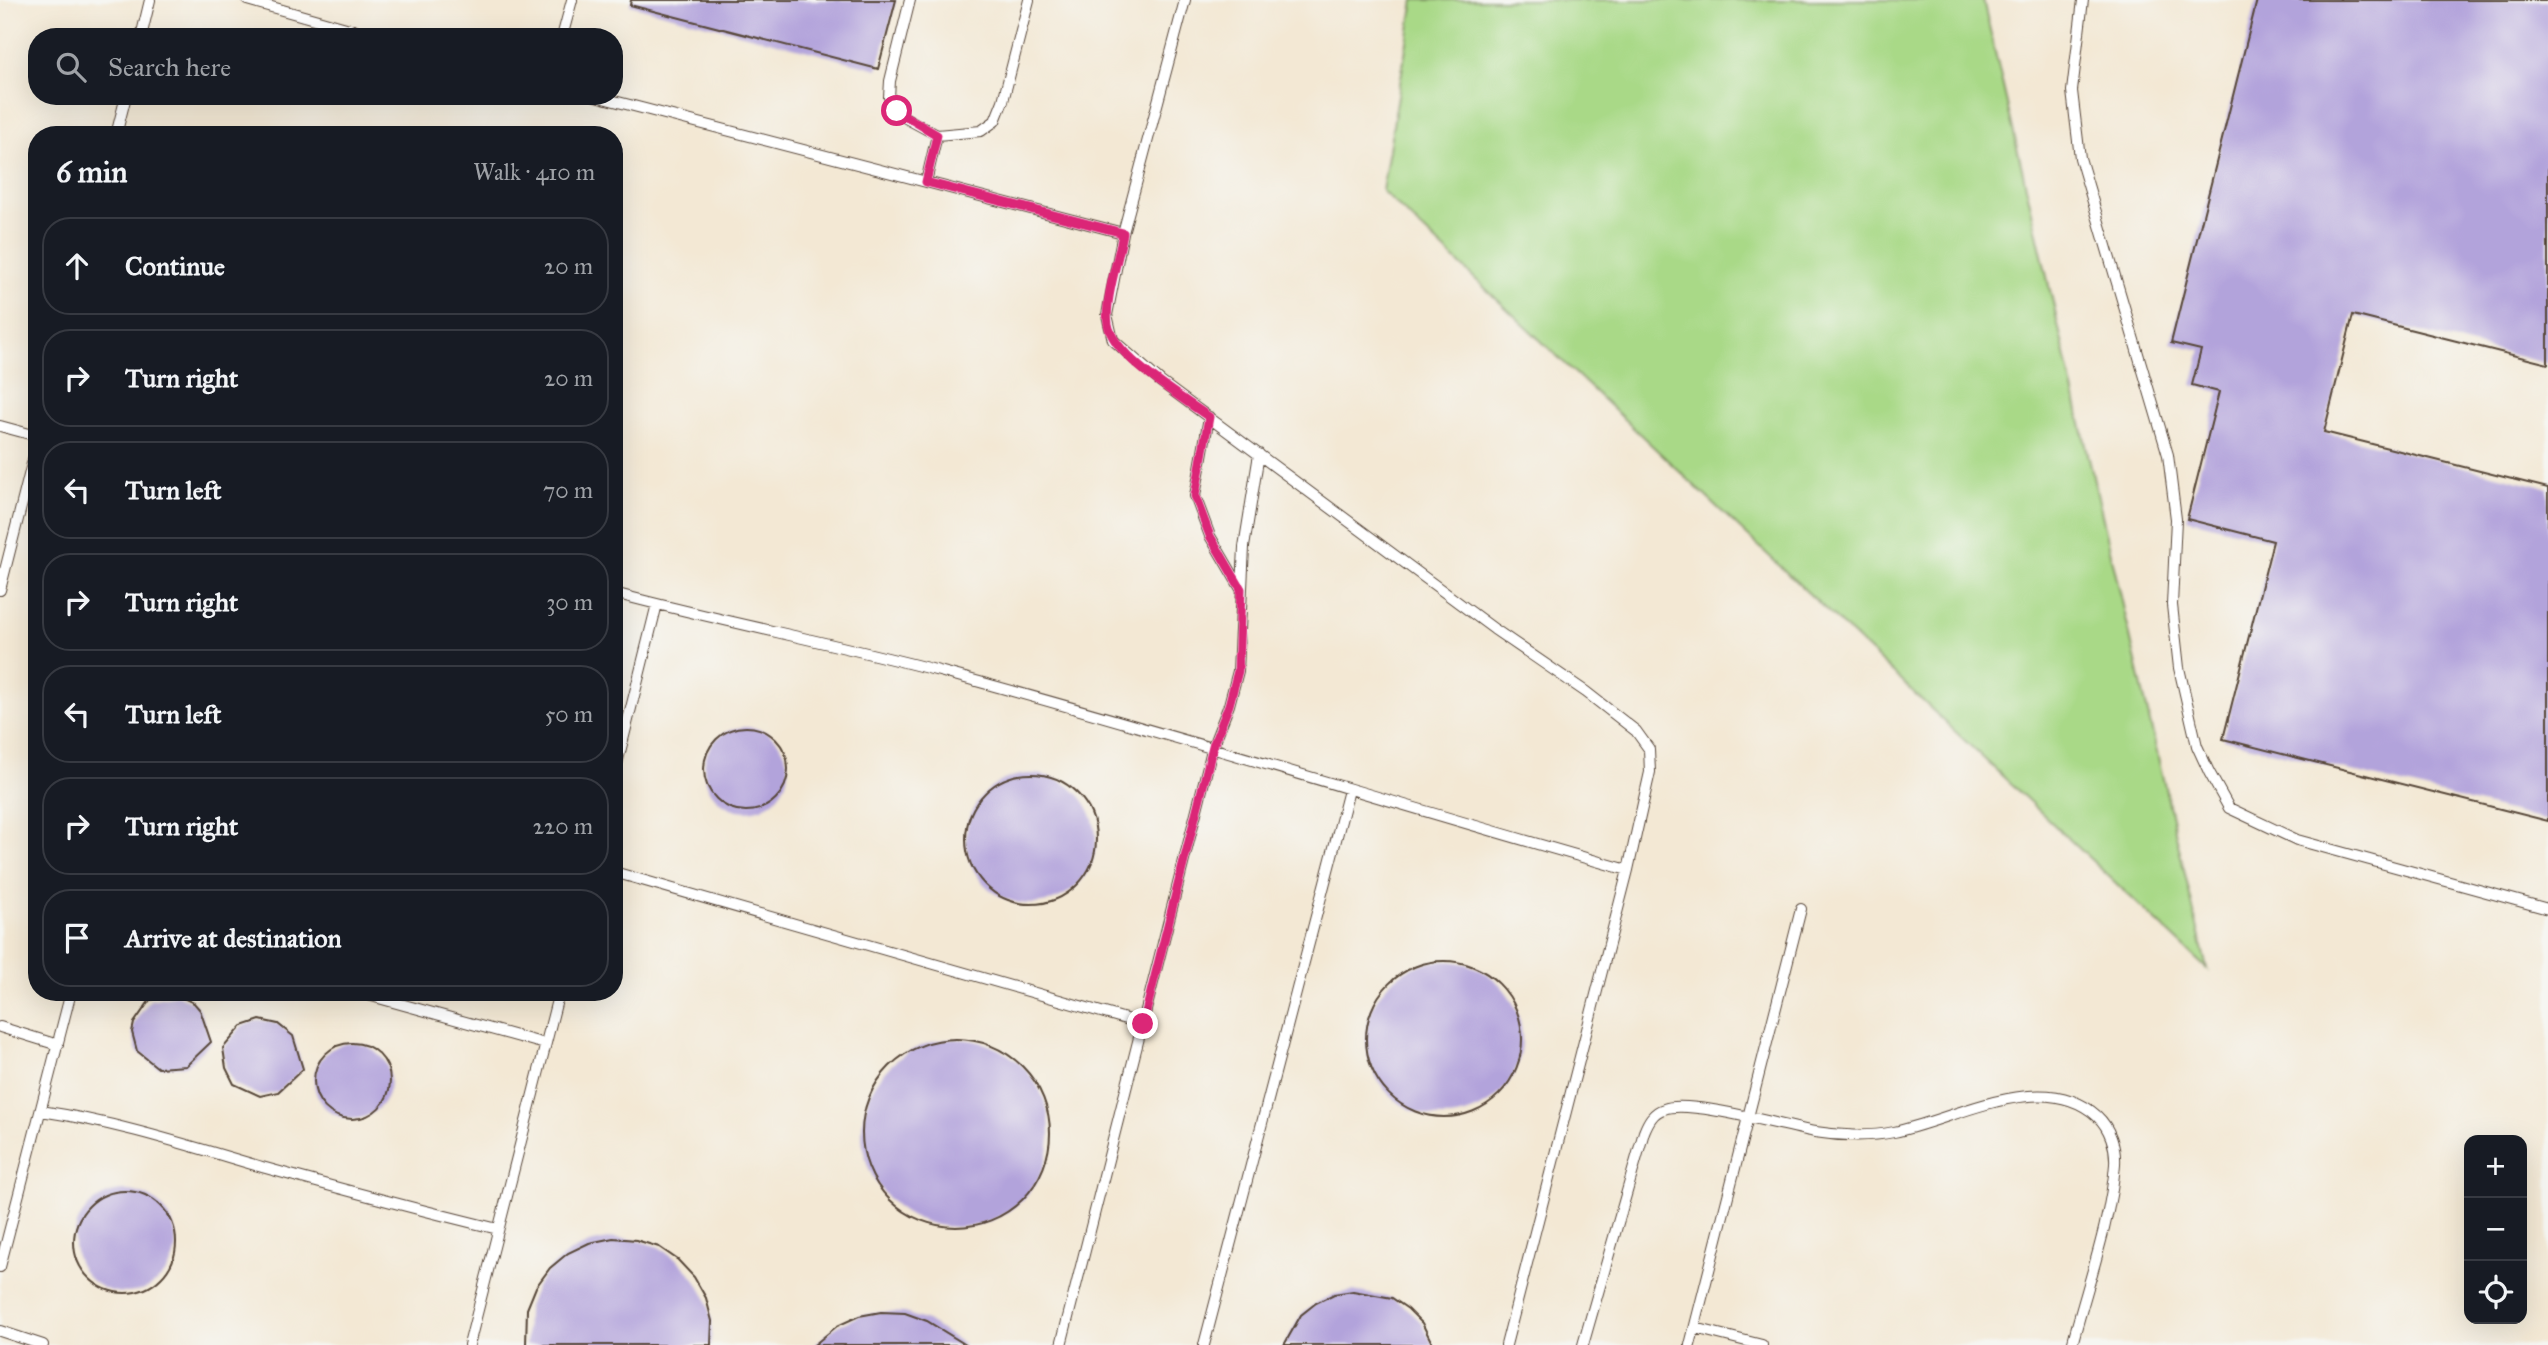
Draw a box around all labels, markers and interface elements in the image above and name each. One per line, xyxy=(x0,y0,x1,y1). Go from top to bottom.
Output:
search box xyxy=(28,28,623,105)
icon: search xyxy=(52,48,90,86)
text: Search here xyxy=(108,51,231,83)
route start xyxy=(881,95,912,126)
text: 6 min xyxy=(56,154,128,190)
text: Walk · 410 m xyxy=(473,158,595,186)
icon: ahead xyxy=(58,247,96,285)
text: Continue xyxy=(125,250,225,282)
text: 20 m xyxy=(544,252,593,280)
icon: right xyxy=(58,359,96,397)
text: Turn right xyxy=(125,362,238,394)
text: 20 m xyxy=(544,364,593,392)
icon: left xyxy=(58,471,96,509)
text: Turn left xyxy=(125,474,221,506)
text: 70 m xyxy=(543,476,593,504)
icon: right xyxy=(58,583,96,621)
text: Turn right xyxy=(125,586,238,618)
text: 30 m xyxy=(546,588,593,616)
icon: left xyxy=(58,695,96,733)
text: Turn left xyxy=(125,698,221,730)
text: 50 m xyxy=(545,700,593,728)
icon: right xyxy=(58,807,96,845)
text: Turn right xyxy=(125,810,238,842)
text: 220 m xyxy=(533,812,593,840)
icon: arrive xyxy=(58,919,96,957)
text: Arrive at destination xyxy=(125,922,342,954)
route end xyxy=(1127,1008,1158,1039)
map controls xyxy=(2464,1135,2527,1324)
button: + xyxy=(2464,1135,2527,1198)
button: − xyxy=(2464,1198,2527,1261)
button: locate xyxy=(2464,1261,2527,1324)

